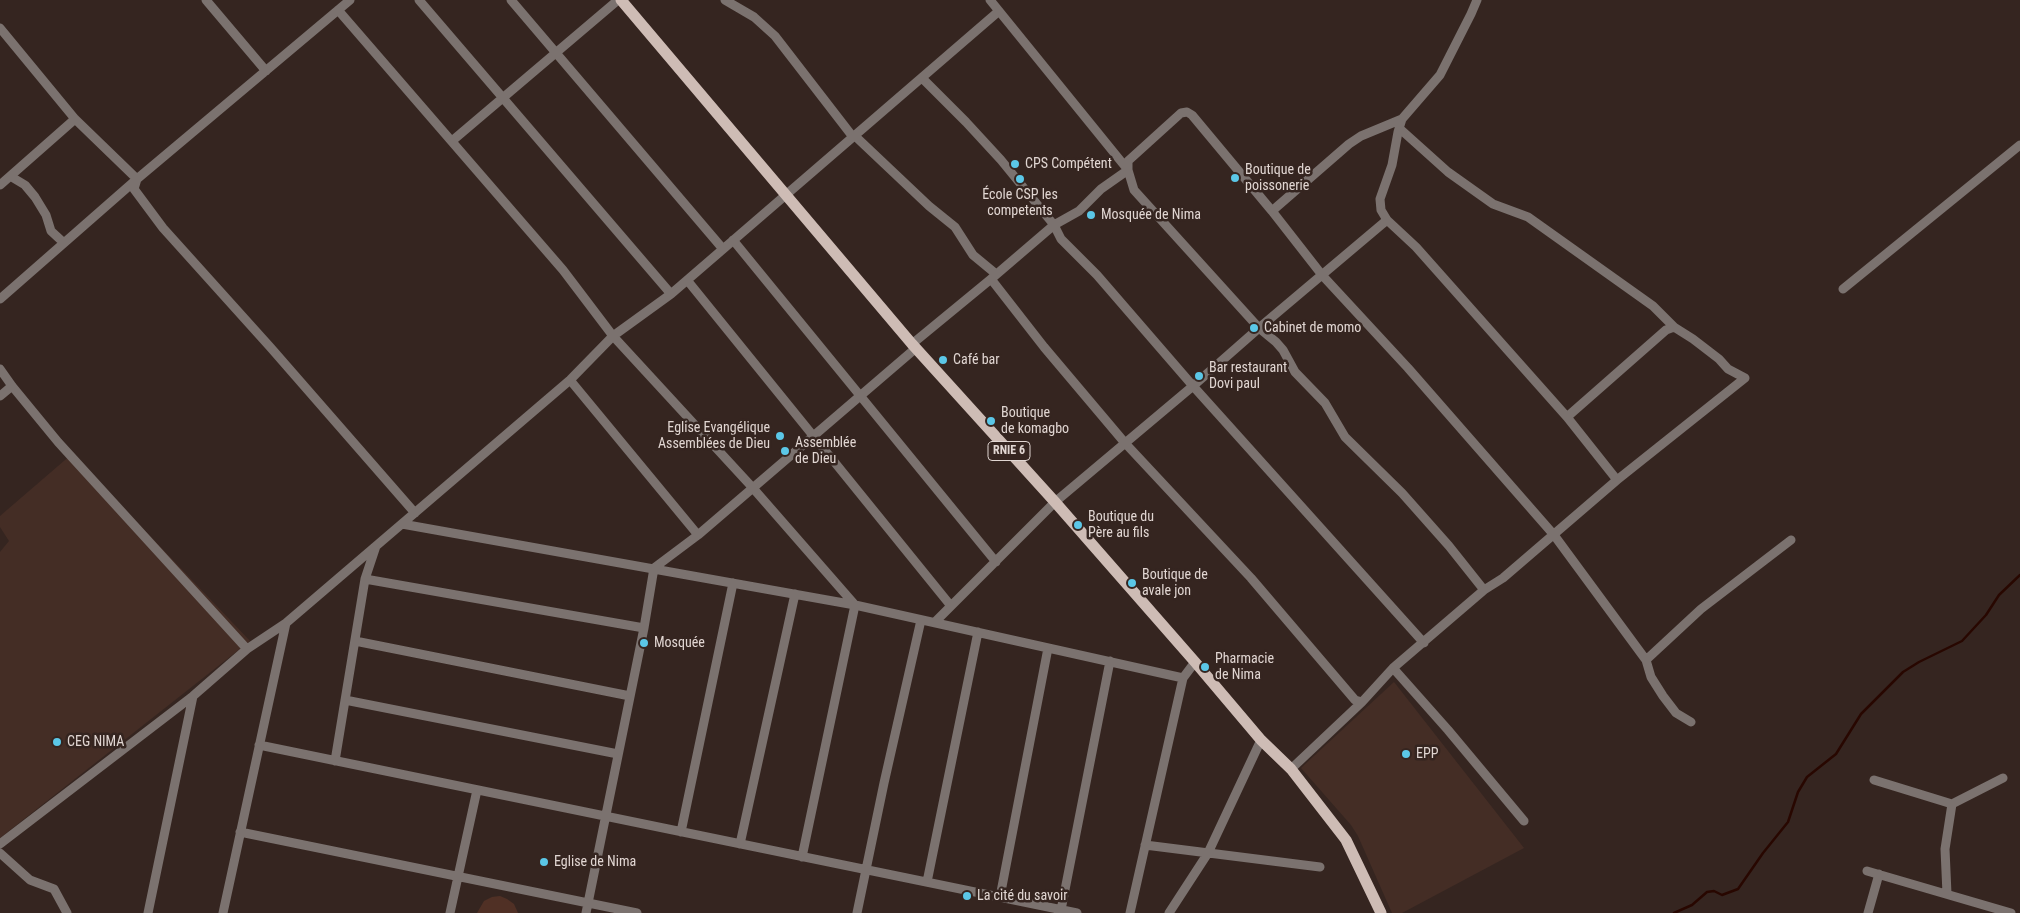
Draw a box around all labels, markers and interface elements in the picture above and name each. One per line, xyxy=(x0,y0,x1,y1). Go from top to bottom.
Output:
place label: CPS Compétent xyxy=(1025,156,1112,172)
marker: CPS Compétent xyxy=(1009,158,1021,170)
place label: Boutique de poissonerie xyxy=(1245,162,1311,194)
marker: Boutique de poissonerie xyxy=(1229,172,1241,184)
marker: École CSP les competents xyxy=(1014,173,1026,185)
place label: École CSP les competents xyxy=(982,187,1058,220)
place label: Mosquée de Nima xyxy=(1101,207,1201,223)
marker: Mosquée de Nima xyxy=(1085,209,1097,221)
place label: Cabinet de momo xyxy=(1264,320,1361,336)
marker: Cabinet de momo xyxy=(1248,322,1260,334)
place label: Café bar xyxy=(953,352,1000,368)
marker: Café bar xyxy=(937,354,949,366)
place label: Bar restaurant Dovi paul xyxy=(1209,360,1287,392)
marker: Bar restaurant Dovi paul xyxy=(1193,370,1205,382)
place label: Boutique de komagbo xyxy=(1001,405,1069,438)
marker: Boutique de komagbo xyxy=(985,415,997,427)
place label: Eglise Evangélique Assemblées de Dieu xyxy=(658,420,770,452)
marker: Eglise Evangélique Assemblées de Dieu xyxy=(774,430,786,442)
place label: Assemblée de Dieu xyxy=(795,435,856,468)
road number: RNIE 6 xyxy=(988,442,1030,461)
marker: Assemblée de Dieu xyxy=(779,445,791,457)
place label: Boutique du Père au fils xyxy=(1088,509,1154,542)
marker: Boutique du Père au fils xyxy=(1072,519,1084,531)
place label: Boutique de avale jon xyxy=(1142,567,1208,600)
marker: Boutique de avale jon xyxy=(1126,577,1138,589)
place label: Mosquée xyxy=(654,635,705,651)
marker: Mosquée xyxy=(638,637,650,649)
place label: Pharmacie de Nima xyxy=(1215,651,1274,684)
marker: Pharmacie de Nima xyxy=(1199,661,1211,673)
place label: CEG NIMA xyxy=(67,734,124,750)
marker: CEG NIMA xyxy=(51,736,63,748)
place label: EPP xyxy=(1416,746,1438,762)
marker: EPP xyxy=(1400,748,1412,760)
place label: Eglise de Nima xyxy=(554,854,636,870)
marker: Eglise de Nima xyxy=(538,856,550,868)
place label: La cité du savoir xyxy=(977,888,1067,904)
marker: La cité du savoir xyxy=(961,890,973,902)

